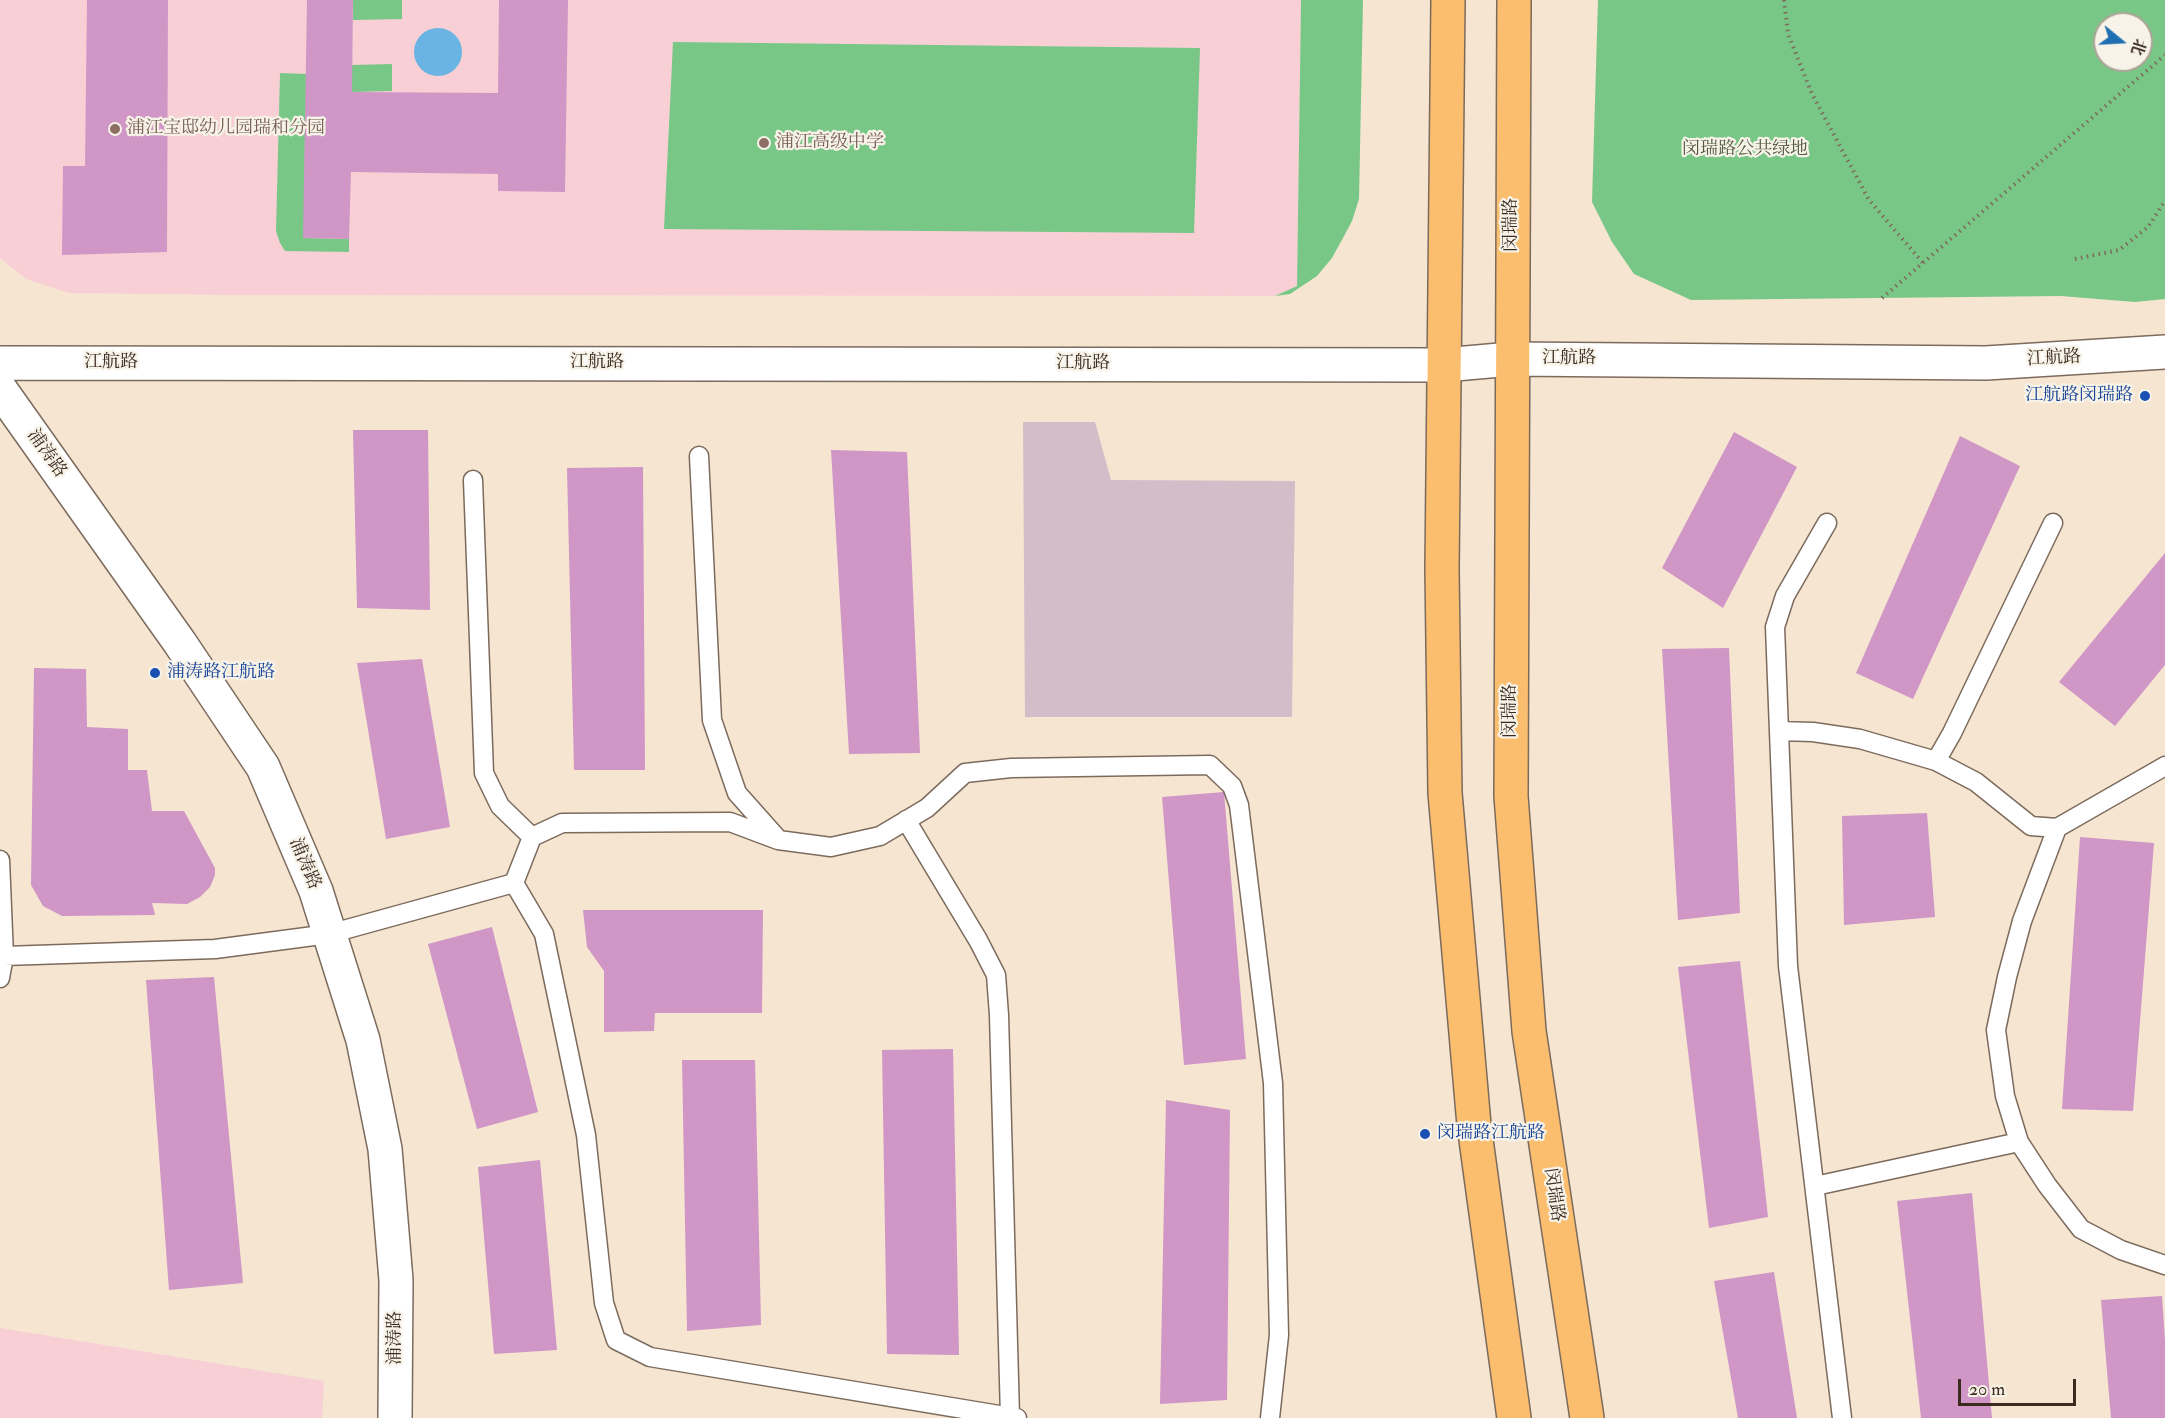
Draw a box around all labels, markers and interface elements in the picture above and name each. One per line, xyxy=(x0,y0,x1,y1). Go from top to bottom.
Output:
north arrow xyxy=(2093,12,2153,72)
text: 北 xyxy=(2126,36,2150,58)
place label: 浦江宝邸幼儿园瑞和分园 xyxy=(127,118,325,140)
marker: 浦江宝邸幼儿园瑞和分园 xyxy=(108,122,122,136)
place label: 浦江高级中学 xyxy=(776,132,884,154)
marker: 浦江高级中学 xyxy=(757,136,771,150)
park label: 闵瑞路公共绿地 xyxy=(1682,139,1808,161)
street label: 闵瑞路 xyxy=(1501,198,1523,252)
street label: 江航路 xyxy=(2026,347,2082,371)
street label: 江航路 xyxy=(1542,348,1596,370)
street label: 江航路 xyxy=(84,352,138,374)
street label: 江航路 xyxy=(570,352,624,374)
street label: 江航路 xyxy=(1056,353,1110,375)
place label: 江航路闵瑞路 xyxy=(2025,385,2133,407)
marker: 江航路闵瑞路 xyxy=(2138,389,2152,403)
street label: 浦涛路 xyxy=(22,426,70,482)
place label: 浦涛路江航路 xyxy=(167,662,275,684)
marker: 浦涛路江航路 xyxy=(148,666,162,680)
street label: 闵瑞路 xyxy=(1500,684,1522,738)
street label: 浦涛路 xyxy=(284,835,324,893)
place label: 闵瑞路江航路 xyxy=(1437,1123,1545,1145)
marker: 闵瑞路江航路 xyxy=(1418,1127,1432,1141)
street label: 闵瑞路 xyxy=(1539,1167,1567,1223)
street label: 浦涛路 xyxy=(385,1311,407,1365)
scale bar xyxy=(1961,1367,2080,1405)
text: 20 m xyxy=(1969,1378,2005,1401)

